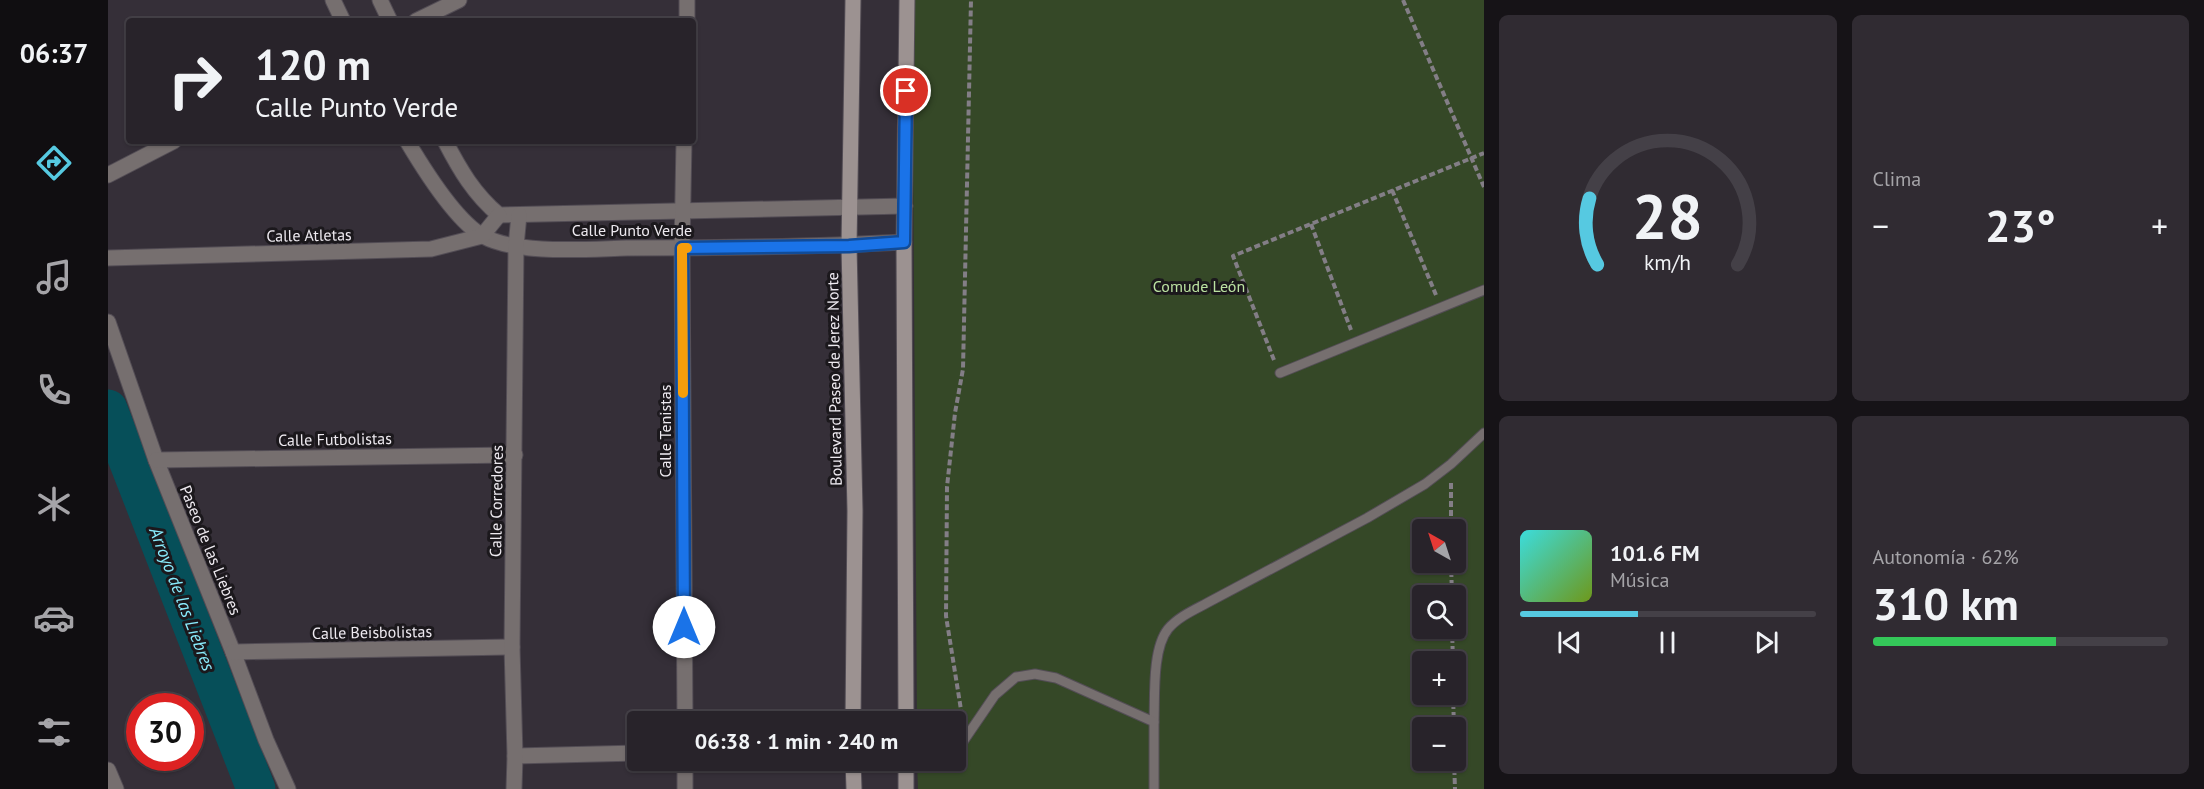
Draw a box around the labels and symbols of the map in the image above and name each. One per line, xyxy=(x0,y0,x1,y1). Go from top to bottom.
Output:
pin xyxy=(880,65,931,116)
street label: Calle Punto Verde xyxy=(572,220,692,240)
street label: Calle Atletas xyxy=(266,224,352,246)
street label: Boulevard Paseo de Jerez Norte xyxy=(822,272,846,486)
park label: Comude León xyxy=(1153,276,1245,296)
street label: Calle Tenistas xyxy=(655,384,675,477)
street label: Calle Futbolistas xyxy=(278,428,392,450)
street label: Calle Corredores xyxy=(485,444,507,557)
street label: Paseo de las Liebres xyxy=(176,482,246,618)
north arrow xyxy=(1412,519,1466,573)
water label: Arroyo de las Liebres xyxy=(144,523,221,675)
position arrow xyxy=(652,595,716,659)
street label: Calle Beisbolistas xyxy=(312,621,432,643)
speed limit sign: 30 xyxy=(126,693,204,771)

